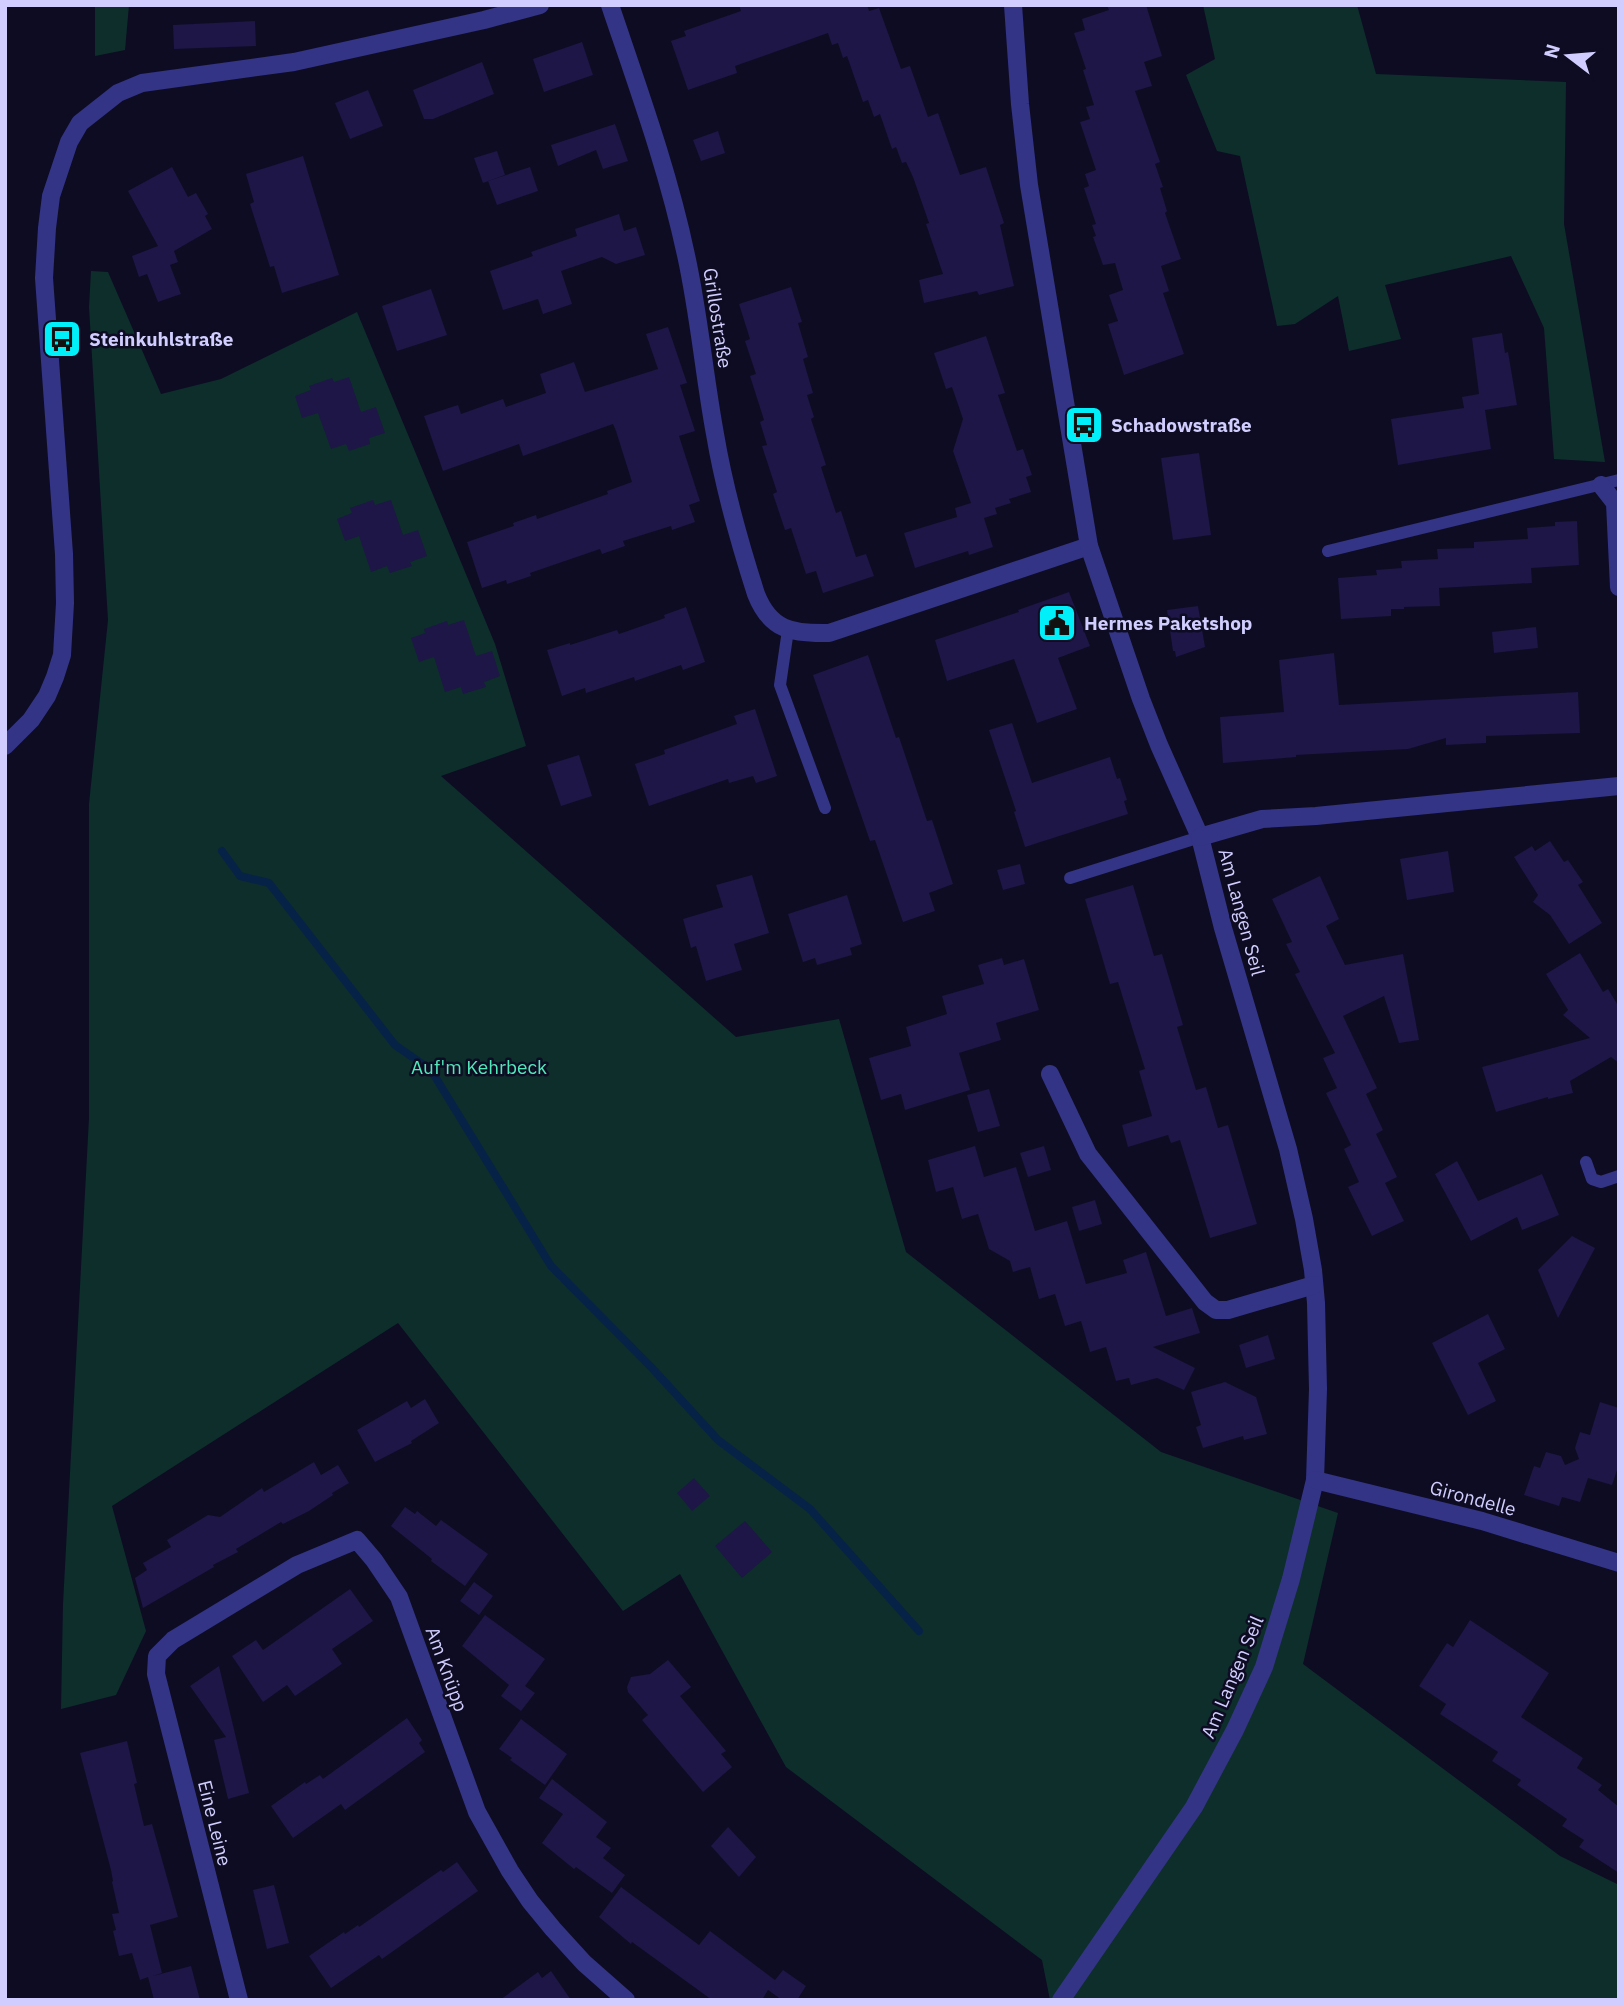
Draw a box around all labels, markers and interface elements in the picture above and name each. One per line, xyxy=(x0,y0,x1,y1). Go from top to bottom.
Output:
north arrow xyxy=(1533,21,1603,91)
text: N xyxy=(1538,41,1565,61)
street label: Grillostraße xyxy=(698,266,738,370)
bus stop icon: Steinkuhlstraße xyxy=(41,318,83,360)
place label: Steinkuhlstraße xyxy=(89,327,233,351)
bus stop icon: Schadowstraße xyxy=(1063,404,1105,446)
place label: Schadowstraße xyxy=(1111,413,1252,437)
public building icon: Hermes Paketshop xyxy=(1036,602,1078,644)
place label: Hermes Paketshop xyxy=(1084,611,1252,635)
street label: Am Langen Seil xyxy=(1213,846,1271,978)
park label: Auf'm Kehrbeck xyxy=(411,1055,547,1079)
street label: Girondelle xyxy=(1427,1475,1519,1521)
street label: Am Langen Seil xyxy=(1195,1612,1269,1742)
street label: Am Knüpp xyxy=(421,1623,473,1715)
street label: Eine Leine xyxy=(193,1778,237,1868)

